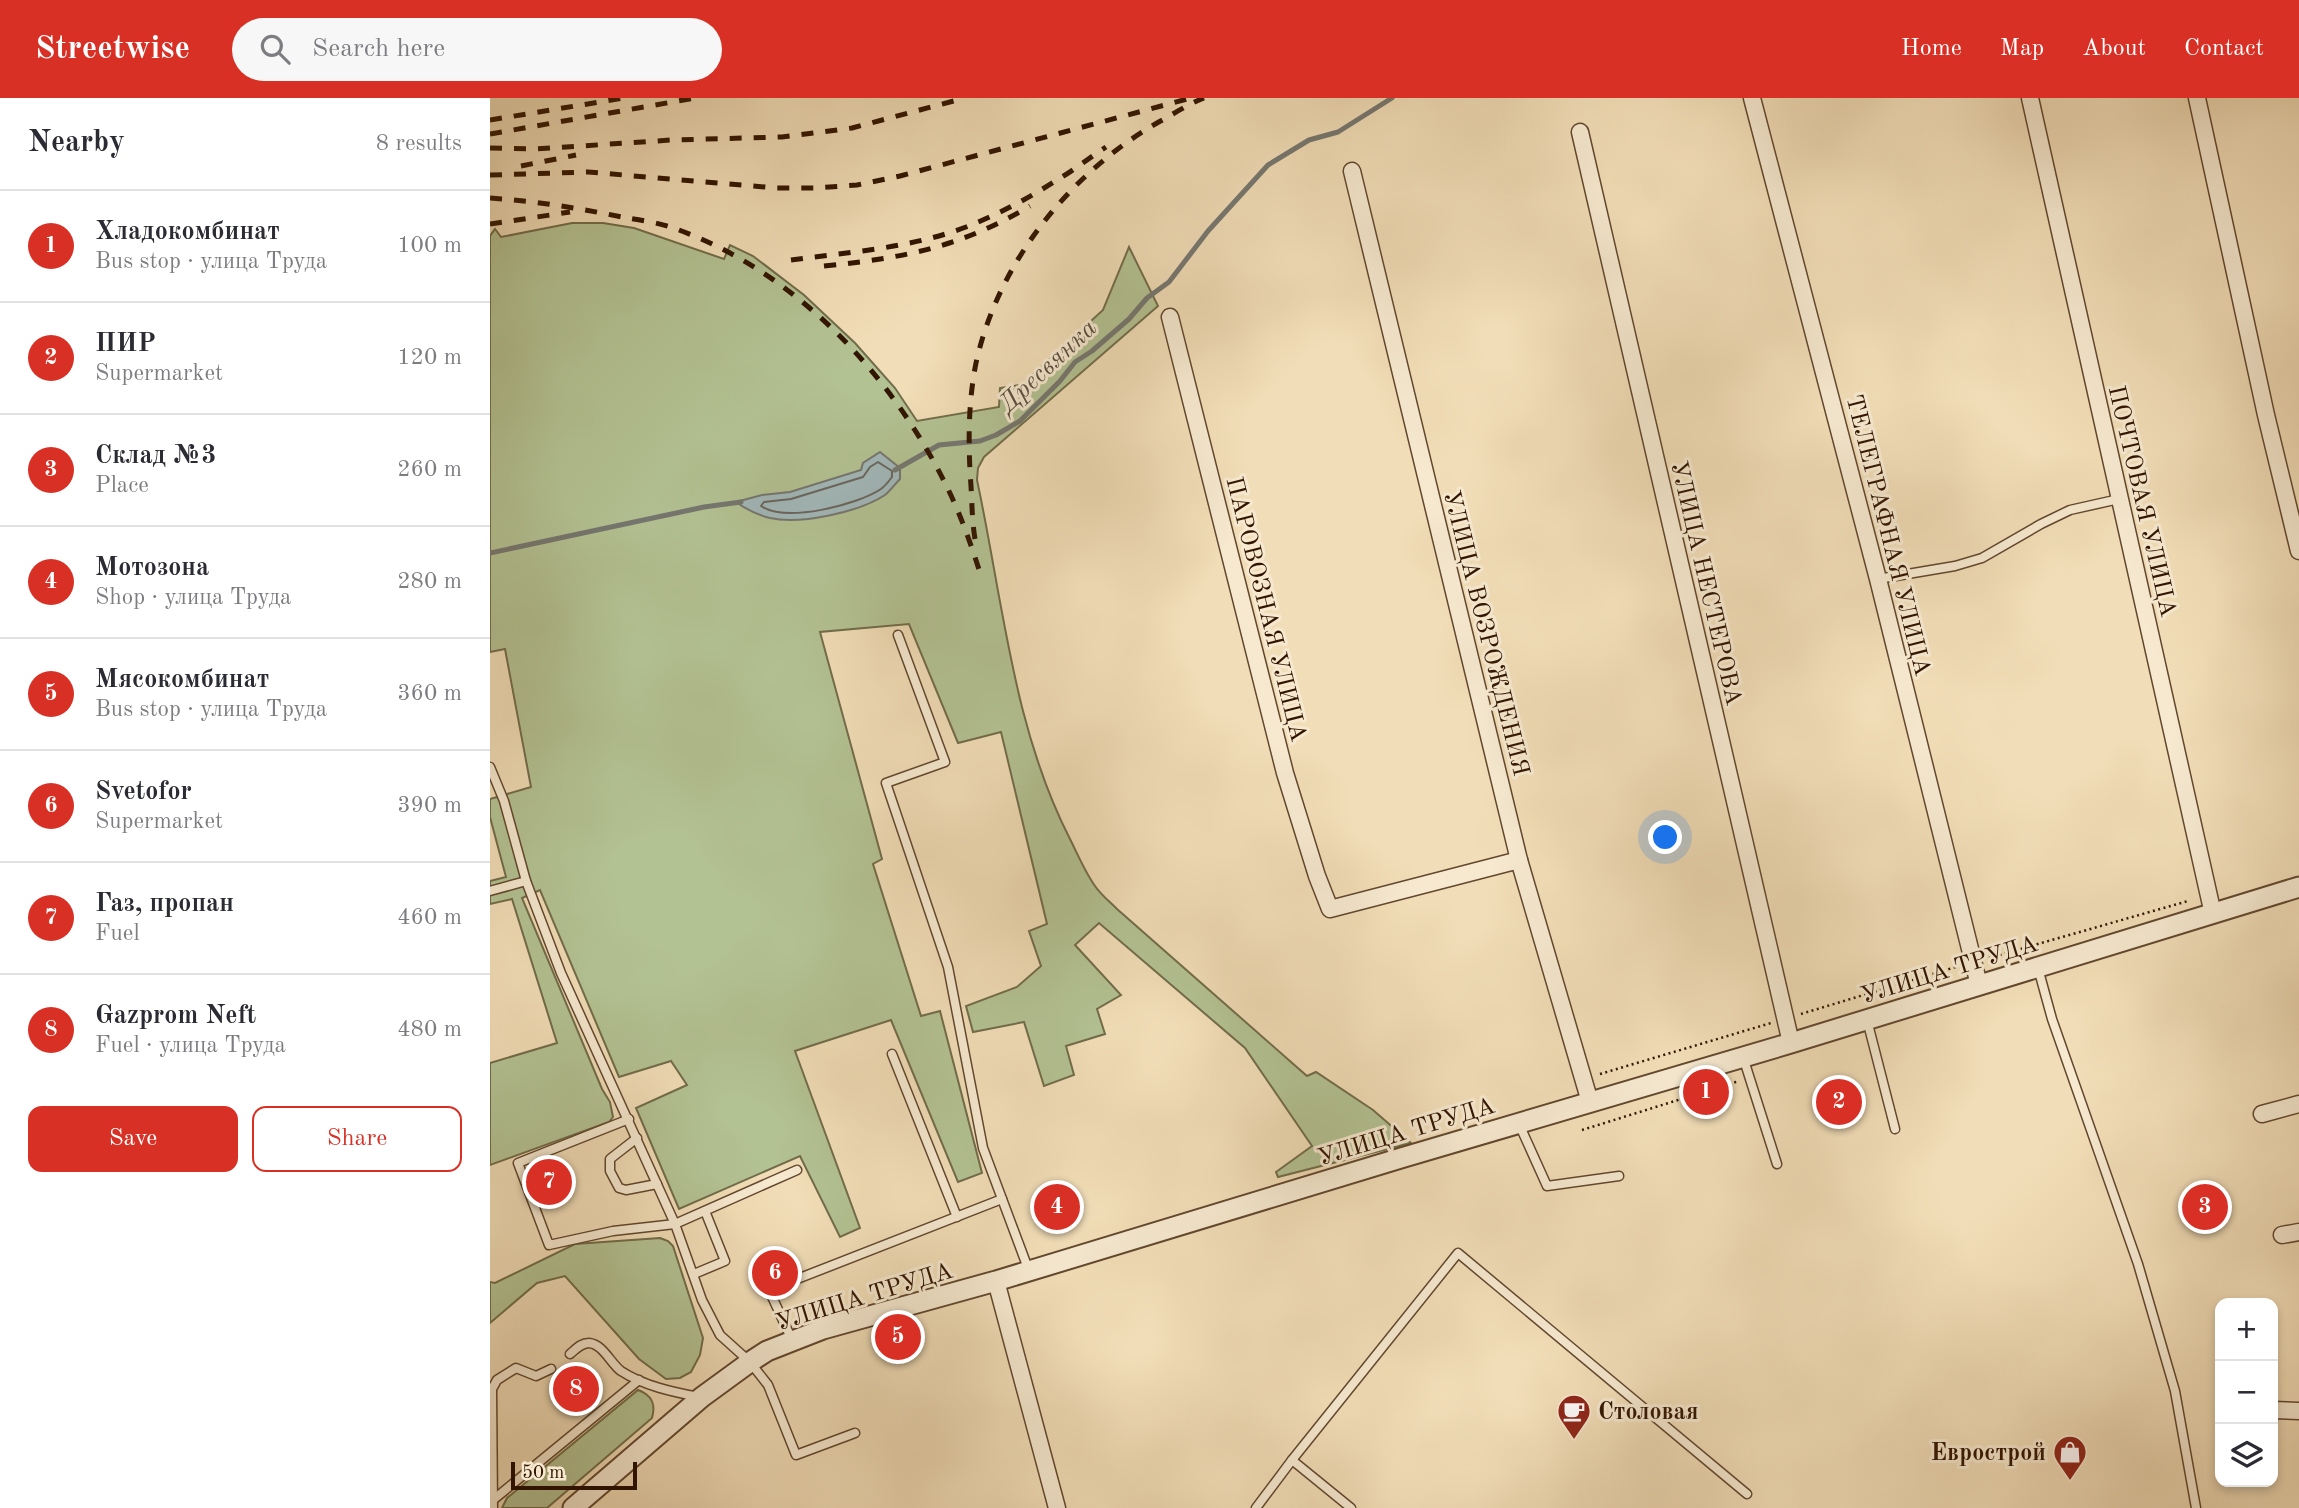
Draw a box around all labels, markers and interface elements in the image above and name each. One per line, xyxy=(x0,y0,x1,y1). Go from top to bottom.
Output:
search box xyxy=(232,18,722,81)
icon: search xyxy=(256,30,294,68)
text: Streetwise xyxy=(35,33,190,66)
text: Search here xyxy=(312,36,445,62)
text: Home xyxy=(1901,37,1962,61)
text: Map xyxy=(2000,37,2044,61)
text: About xyxy=(2082,37,2146,61)
text: Contact xyxy=(2184,37,2264,61)
text: Nearby xyxy=(28,128,125,158)
text: 8 results xyxy=(376,132,462,155)
text: Хладокомбинат xyxy=(95,219,280,245)
text: 1 xyxy=(44,234,58,257)
text: 100 m xyxy=(397,234,462,257)
text: Bus stop · улица Труда xyxy=(95,250,327,273)
water label: Дресвянка xyxy=(992,315,1102,420)
text: ПИР xyxy=(95,331,156,357)
text: 2 xyxy=(44,346,58,369)
text: 120 m xyxy=(397,346,462,369)
text: Supermarket xyxy=(95,362,223,385)
street label: ПОЧТОВАЯ УЛИЦА xyxy=(2103,383,2179,619)
street label: ТЕЛЕГРАФНАЯ УЛИЦА xyxy=(1840,392,1934,678)
text: Склад №3 xyxy=(95,443,216,469)
text: 3 xyxy=(44,458,58,481)
text: 260 m xyxy=(397,458,462,481)
street label: УЛИЦА НЕСТЕРОВА xyxy=(1665,459,1745,708)
text: Place xyxy=(95,474,149,497)
street label: ПАРОВОЗНАЯ УЛИЦА xyxy=(1221,475,1310,744)
street label: УЛИЦА ВОЗРОЖДЕНИЯ xyxy=(1438,488,1532,779)
text: Мотозона xyxy=(95,555,209,581)
text: 4 xyxy=(44,570,58,593)
text: 280 m xyxy=(397,570,462,593)
text: Shop · улица Труда xyxy=(95,586,291,609)
text: Мясокомбинат xyxy=(95,667,269,693)
text: 5 xyxy=(44,682,58,705)
text: 360 m xyxy=(397,682,462,705)
text: Bus stop · улица Труда xyxy=(95,698,327,721)
text: Svetofor xyxy=(95,779,192,805)
text: 6 xyxy=(44,794,58,817)
text: 390 m xyxy=(397,794,462,817)
text: Supermarket xyxy=(95,810,223,833)
your location xyxy=(1648,820,1682,854)
text: Газ, пропан xyxy=(95,891,234,917)
text: 7 xyxy=(44,906,58,929)
text: 460 m xyxy=(397,906,462,929)
text: Fuel xyxy=(95,922,140,945)
street label: УЛИЦА ТРУДА xyxy=(1858,933,2041,1009)
text: Gazprom Neft xyxy=(95,1003,256,1029)
text: 8 xyxy=(44,1018,58,1041)
text: 480 m xyxy=(397,1018,462,1041)
text: Fuel · улица Труда xyxy=(95,1034,286,1057)
pin: 1 xyxy=(1683,1066,1729,1118)
pin: 2 xyxy=(1816,1076,1862,1128)
street label: УЛИЦА ТРУДА xyxy=(1315,1095,1498,1171)
button: Save xyxy=(28,1106,238,1172)
button: Share xyxy=(252,1106,462,1172)
pin: 7 xyxy=(526,1156,572,1208)
pin: 4 xyxy=(1034,1181,1080,1233)
pin: 3 xyxy=(2182,1181,2228,1233)
pin: 6 xyxy=(752,1247,798,1299)
street label: УЛИЦА ТРУДА xyxy=(773,1260,956,1336)
map controls xyxy=(2215,1298,2278,1487)
button: + xyxy=(2215,1298,2278,1361)
pin: 5 xyxy=(875,1311,921,1363)
button: − xyxy=(2215,1361,2278,1424)
pin: 8 xyxy=(553,1363,599,1415)
cafe icon: Столовая xyxy=(1555,1392,1593,1441)
place label: Столовая xyxy=(1598,1401,1699,1425)
button: layers xyxy=(2215,1424,2278,1487)
shop icon: Еврострой xyxy=(2051,1433,2089,1482)
place label: Еврострой xyxy=(1931,1442,2046,1466)
scale bar xyxy=(511,1459,637,1491)
text: 50 m xyxy=(522,1464,564,1483)

